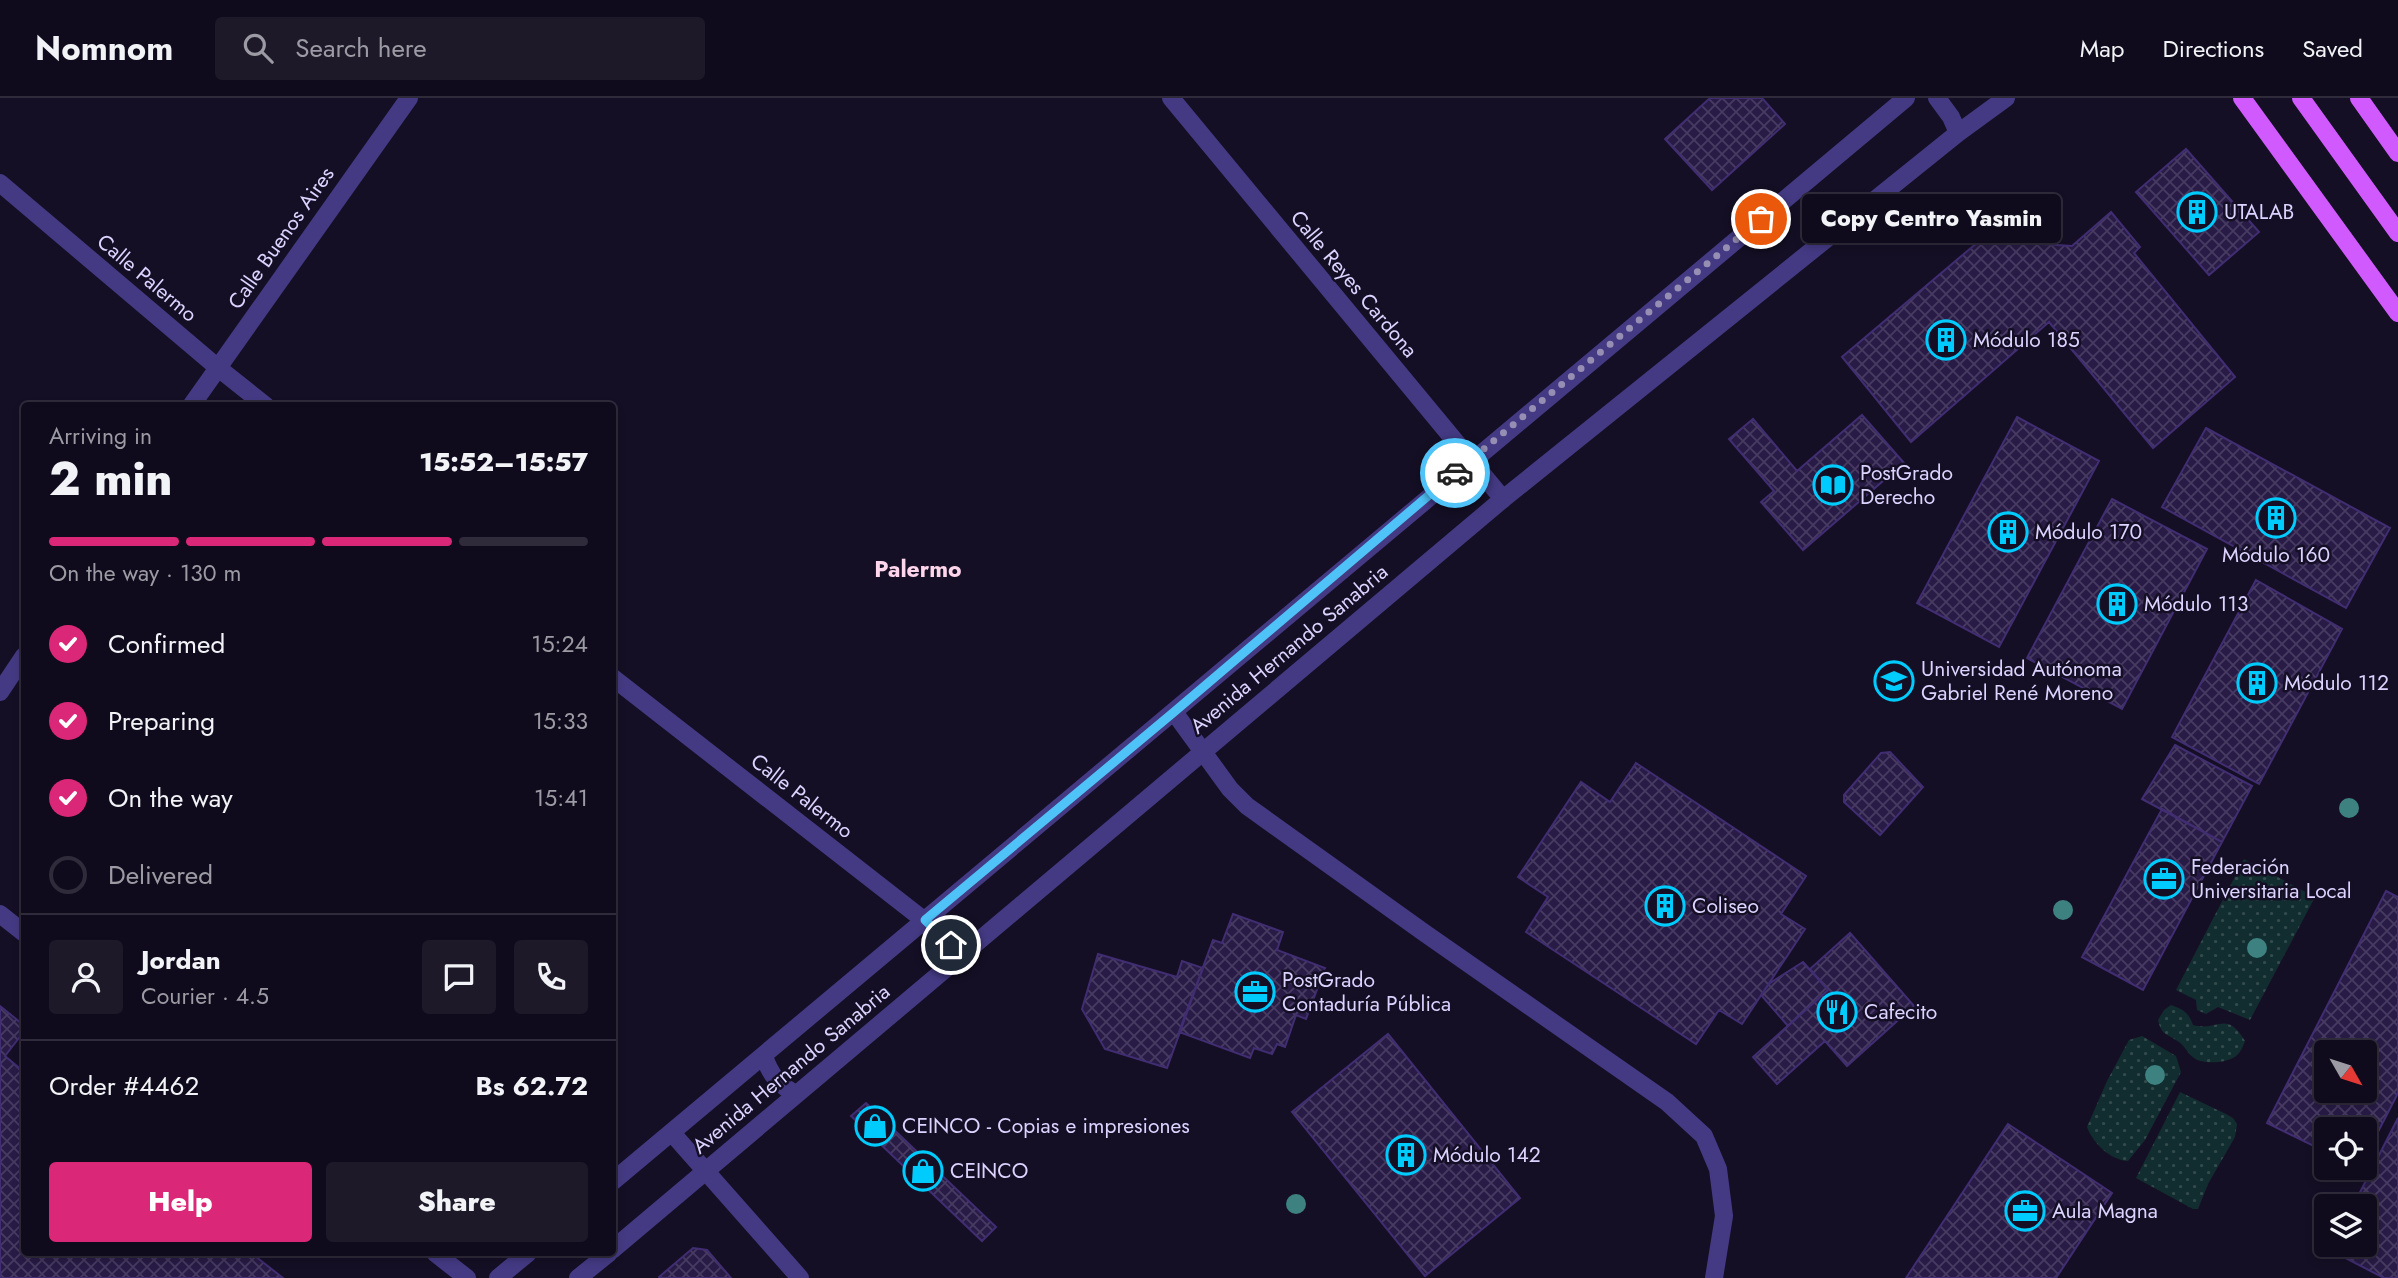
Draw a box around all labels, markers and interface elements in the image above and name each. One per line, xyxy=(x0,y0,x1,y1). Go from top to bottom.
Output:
search box xyxy=(215,17,705,80)
text: Nomnom xyxy=(35,25,173,72)
icon: search xyxy=(239,29,277,67)
text: Search here xyxy=(295,29,427,67)
text: Map xyxy=(2080,31,2125,66)
text: Directions xyxy=(2163,31,2264,66)
text: Saved xyxy=(2302,31,2363,66)
street label: Calle Buenos Aires xyxy=(221,161,341,315)
pin xyxy=(1731,189,1791,249)
building icon: UTALAB xyxy=(2176,191,2218,233)
callout: Copy Centro Yasmin xyxy=(1803,194,2062,244)
place label: UTALAB xyxy=(2224,197,2294,227)
icon: bag xyxy=(1742,200,1780,238)
text: Copy Centro Yasmin xyxy=(1821,201,2042,235)
street label: Calle Reyes Cardona xyxy=(1283,204,1425,364)
street label: Calle Palermo xyxy=(90,227,204,329)
building icon: Módulo 185 xyxy=(1925,319,1967,361)
place label: Módulo 185 xyxy=(1973,325,2080,355)
text: Arriving in xyxy=(49,419,152,453)
courier xyxy=(1420,438,1490,508)
text: 15:52–15:57 xyxy=(419,443,588,481)
text: 2 min xyxy=(49,446,173,512)
icon: car xyxy=(1436,454,1474,492)
place label: PostGrado Derecho xyxy=(1860,458,1953,512)
library icon: PostGrado Derecho xyxy=(1812,464,1854,506)
building icon: Módulo 160 xyxy=(2255,497,2297,539)
building icon: Módulo 170 xyxy=(1987,511,2029,553)
place label: Módulo 170 xyxy=(2035,517,2142,547)
place label: Módulo 160 xyxy=(2222,540,2330,570)
district label: Palermo xyxy=(874,552,962,586)
text: On the way · 130 m xyxy=(49,556,241,590)
street label: Avenida Hernando Sanabria xyxy=(1184,557,1394,741)
building icon: Módulo 113 xyxy=(2096,583,2138,625)
place label: Módulo 113 xyxy=(2144,589,2248,619)
icon: check xyxy=(49,625,87,663)
text: Confirmed xyxy=(108,625,225,663)
text: 15:24 xyxy=(531,627,588,661)
place label: Universidad Autónoma Gabriel René Moreno xyxy=(1921,654,2122,708)
school or university icon: Universidad Autónoma Gabriel René Moreno xyxy=(1873,660,1915,702)
building icon: Módulo 112 xyxy=(2236,662,2278,704)
place label: Módulo 112 xyxy=(2284,668,2389,698)
icon: check xyxy=(49,702,87,740)
text: Preparing xyxy=(108,702,215,740)
text: 15:33 xyxy=(533,704,588,738)
street label: Calle Palermo xyxy=(744,746,860,846)
icon: check xyxy=(49,779,87,817)
text: On the way xyxy=(108,779,233,817)
text: 15:41 xyxy=(534,781,588,815)
place label: Federación Universitaria Local xyxy=(2191,852,2352,906)
text: Delivered xyxy=(108,856,213,894)
office icon: Federación Universitaria Local xyxy=(2143,858,2185,900)
building icon: Coliseo xyxy=(1644,885,1686,927)
place label: Coliseo xyxy=(1692,891,1759,921)
pin xyxy=(921,915,981,975)
icon: home xyxy=(932,926,970,964)
button: person xyxy=(49,940,123,1014)
button: chat xyxy=(422,940,496,1014)
button: phone xyxy=(514,940,588,1014)
text: Jordan xyxy=(141,941,221,979)
place label: PostGrado Contaduría Pública xyxy=(1282,965,1451,1019)
office icon: PostGrado Contaduría Pública xyxy=(1234,971,1276,1013)
street label: Avenida Hernando Sanabria xyxy=(686,977,896,1161)
text: Courier · 4.5 xyxy=(141,979,269,1013)
restaurant icon: Cafecito xyxy=(1816,991,1858,1033)
place label: Cafecito xyxy=(1864,997,1937,1027)
north arrow xyxy=(2314,1040,2376,1102)
map controls xyxy=(2314,1040,2377,1257)
text: Order #4462 xyxy=(49,1067,199,1105)
text: Bs 62.72 xyxy=(476,1067,588,1105)
shop icon: CEINCO - Copias e impresiones xyxy=(854,1105,896,1147)
place label: CEINCO - Copias e impresiones xyxy=(902,1111,1190,1141)
button: locate xyxy=(2314,1117,2377,1180)
building icon: Módulo 142 xyxy=(1385,1134,1427,1176)
place label: Módulo 142 xyxy=(1433,1140,1541,1170)
shop icon: CEINCO xyxy=(902,1150,944,1192)
place label: CEINCO xyxy=(950,1156,1028,1186)
button: Help xyxy=(49,1162,312,1242)
button: Share xyxy=(326,1162,588,1242)
office icon: Aula Magna xyxy=(2004,1190,2046,1232)
button: layers xyxy=(2314,1194,2377,1257)
place label: Aula Magna xyxy=(2052,1196,2158,1226)

